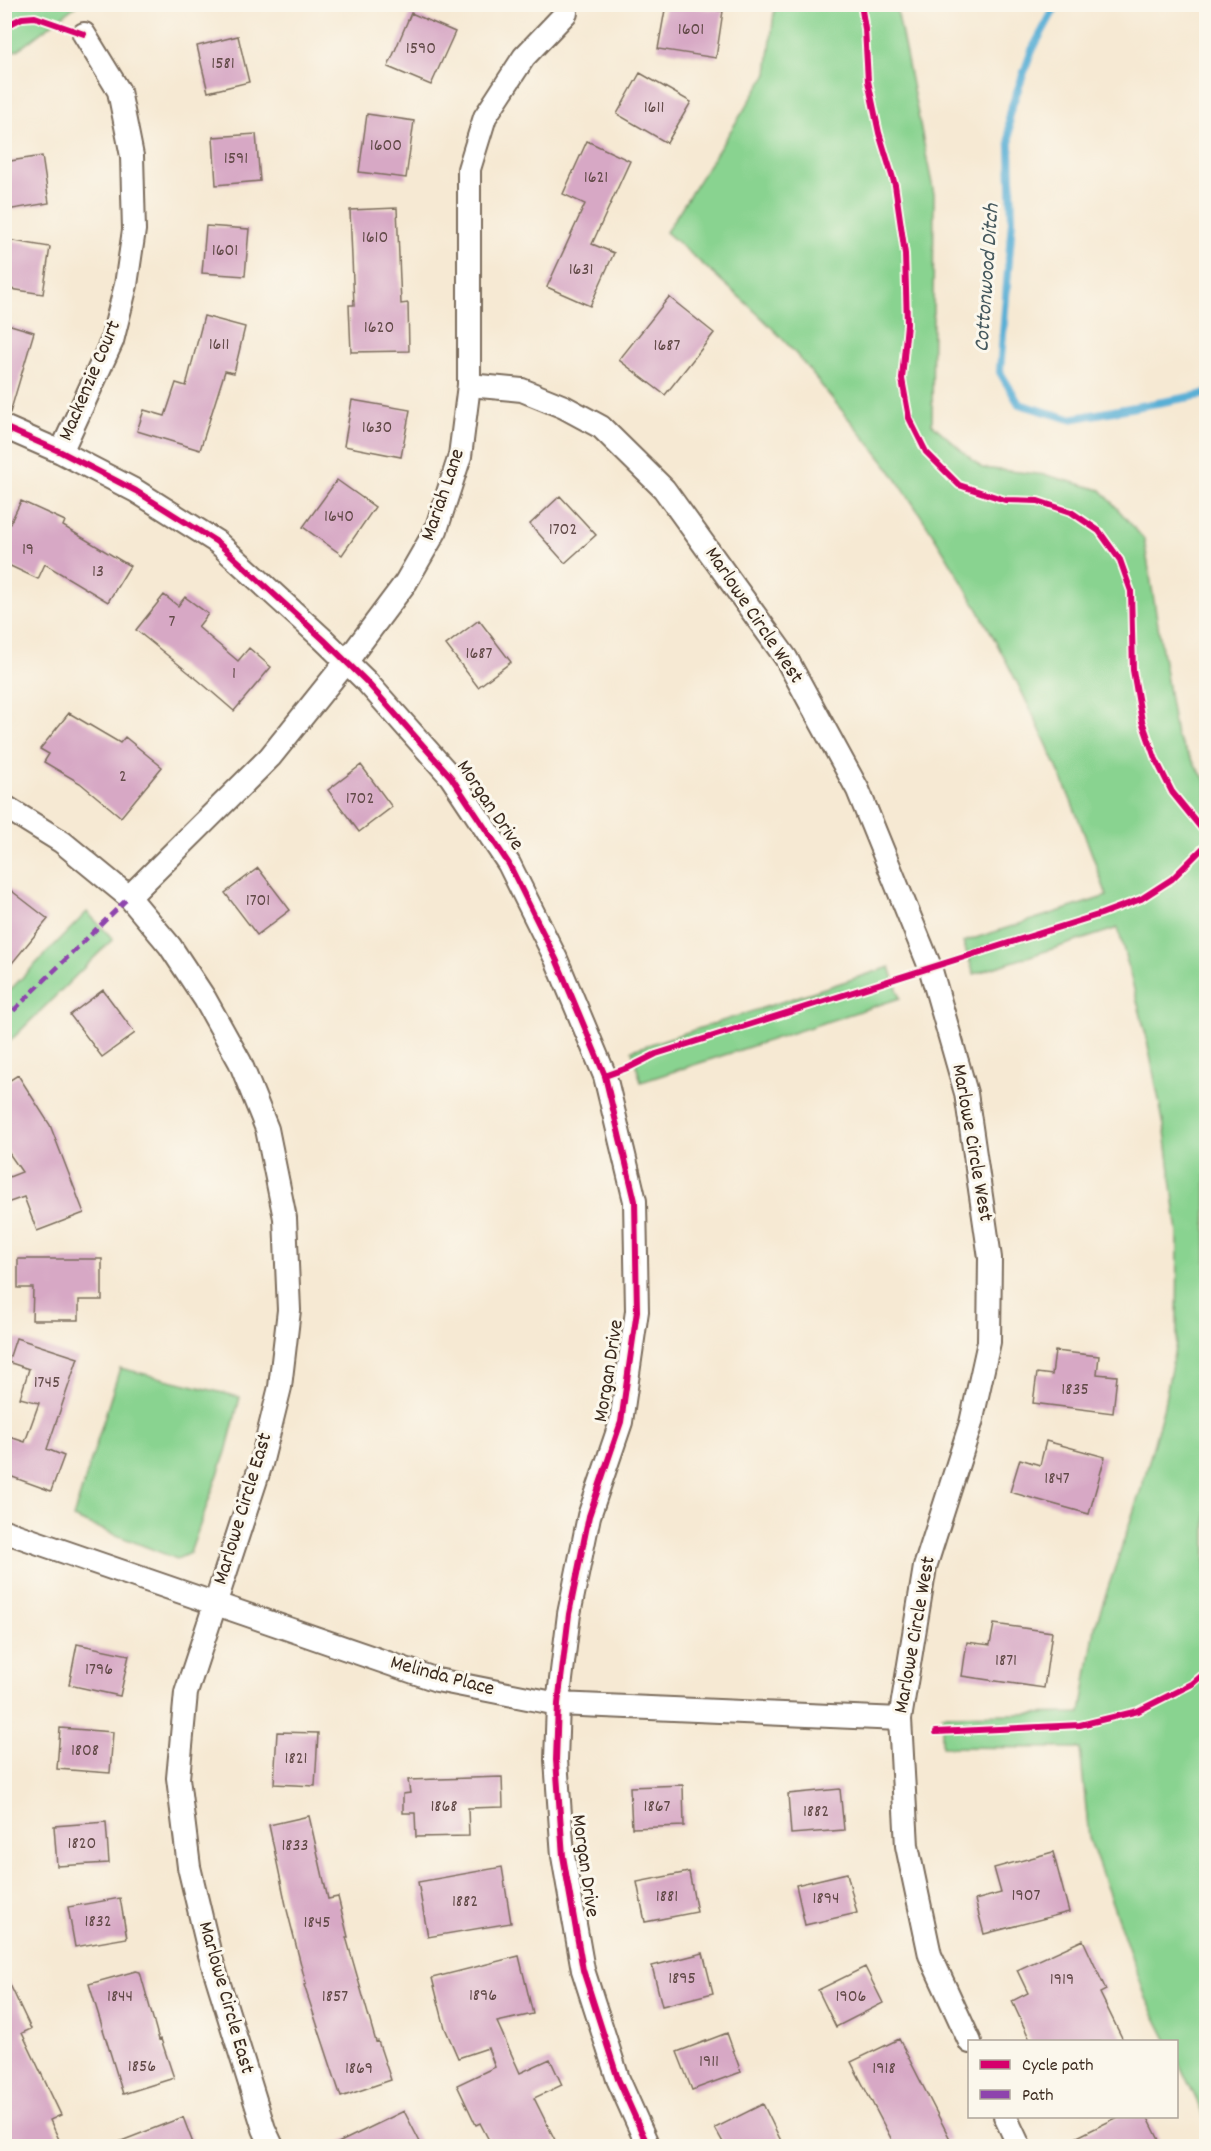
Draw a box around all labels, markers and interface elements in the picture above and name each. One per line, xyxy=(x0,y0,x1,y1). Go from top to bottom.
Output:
house number: 1601 xyxy=(678,18,704,43)
house number: 1590 xyxy=(406,37,436,62)
house number: 1581 xyxy=(211,52,235,77)
house number: 1611 xyxy=(644,96,664,121)
house number: 1600 xyxy=(370,134,402,159)
house number: 1591 xyxy=(224,147,248,172)
house number: 1621 xyxy=(584,166,608,191)
water label: Cottonwood Ditch xyxy=(967,202,1009,353)
house number: 1610 xyxy=(362,226,388,251)
house number: 1601 xyxy=(212,239,238,264)
house number: 1631 xyxy=(569,258,593,283)
street label: Mackenzie Court xyxy=(52,316,130,446)
house number: 1620 xyxy=(364,316,394,341)
house number: 1611 xyxy=(209,333,229,358)
house number: 1687 xyxy=(654,334,681,359)
house number: 1630 xyxy=(362,416,392,441)
street label: Mariah Lane xyxy=(414,445,474,545)
house number: 1640 xyxy=(324,505,354,530)
house number: 1702 xyxy=(549,518,577,543)
house number: 19 xyxy=(22,538,34,563)
street label: Marlowe Circle West xyxy=(696,542,810,691)
house number: 13 xyxy=(92,560,104,585)
house number: 7 xyxy=(169,610,176,635)
house number: 1687 xyxy=(466,642,493,667)
house number: 1 xyxy=(232,662,236,687)
street label: Morgan Drive xyxy=(448,755,530,857)
house number: 2 xyxy=(119,765,127,790)
house number: 1702 xyxy=(346,787,374,812)
house number: 1701 xyxy=(246,889,270,914)
street label: Marlowe Circle West xyxy=(942,1062,1000,1224)
street label: Morgan Drive xyxy=(587,1318,633,1424)
house number: 1745 xyxy=(34,1371,60,1396)
house number: 1835 xyxy=(1061,1378,1089,1403)
street label: Marlowe Circle East xyxy=(207,1429,281,1589)
house number: 1847 xyxy=(1044,1467,1070,1492)
street label: Marlowe Circle West xyxy=(887,1554,945,1716)
street label: Melinda Place xyxy=(387,1649,497,1705)
house number: 1871 xyxy=(995,1649,1017,1674)
house number: 1796 xyxy=(85,1658,113,1683)
house number: 1808 xyxy=(71,1739,99,1764)
house number: 1821 xyxy=(285,1747,307,1772)
house number: 1868 xyxy=(430,1795,458,1820)
house number: 1867 xyxy=(644,1795,671,1820)
house number: 1882 xyxy=(803,1800,829,1825)
street label: Morgan Drive xyxy=(562,1813,606,1919)
house number: 1820 xyxy=(68,1832,96,1857)
house number: 1833 xyxy=(281,1834,309,1859)
house number: 1907 xyxy=(1012,1884,1041,1909)
house number: 1881 xyxy=(656,1885,678,1910)
house number: 1894 xyxy=(813,1887,839,1912)
house number: 1882 xyxy=(452,1890,478,1915)
house number: 1832 xyxy=(84,1910,112,1935)
house number: 1845 xyxy=(304,1911,330,1936)
street label: Marlowe Circle East xyxy=(189,1918,261,2078)
house number: 1895 xyxy=(668,1967,696,1992)
house number: 1919 xyxy=(1050,1968,1074,1993)
house number: 1896 xyxy=(469,1984,497,2009)
house number: 1844 xyxy=(107,1985,133,2010)
house number: 1857 xyxy=(322,1985,348,2010)
house number: 1906 xyxy=(836,1985,866,2010)
legend xyxy=(968,2040,1178,2118)
house number: 1911 xyxy=(699,2050,719,2075)
text: Cycle path xyxy=(1022,2054,1093,2079)
house number: 1856 xyxy=(128,2055,156,2080)
house number: 1869 xyxy=(345,2057,373,2082)
house number: 1918 xyxy=(872,2057,896,2082)
text: Path xyxy=(1022,2084,1054,2109)

